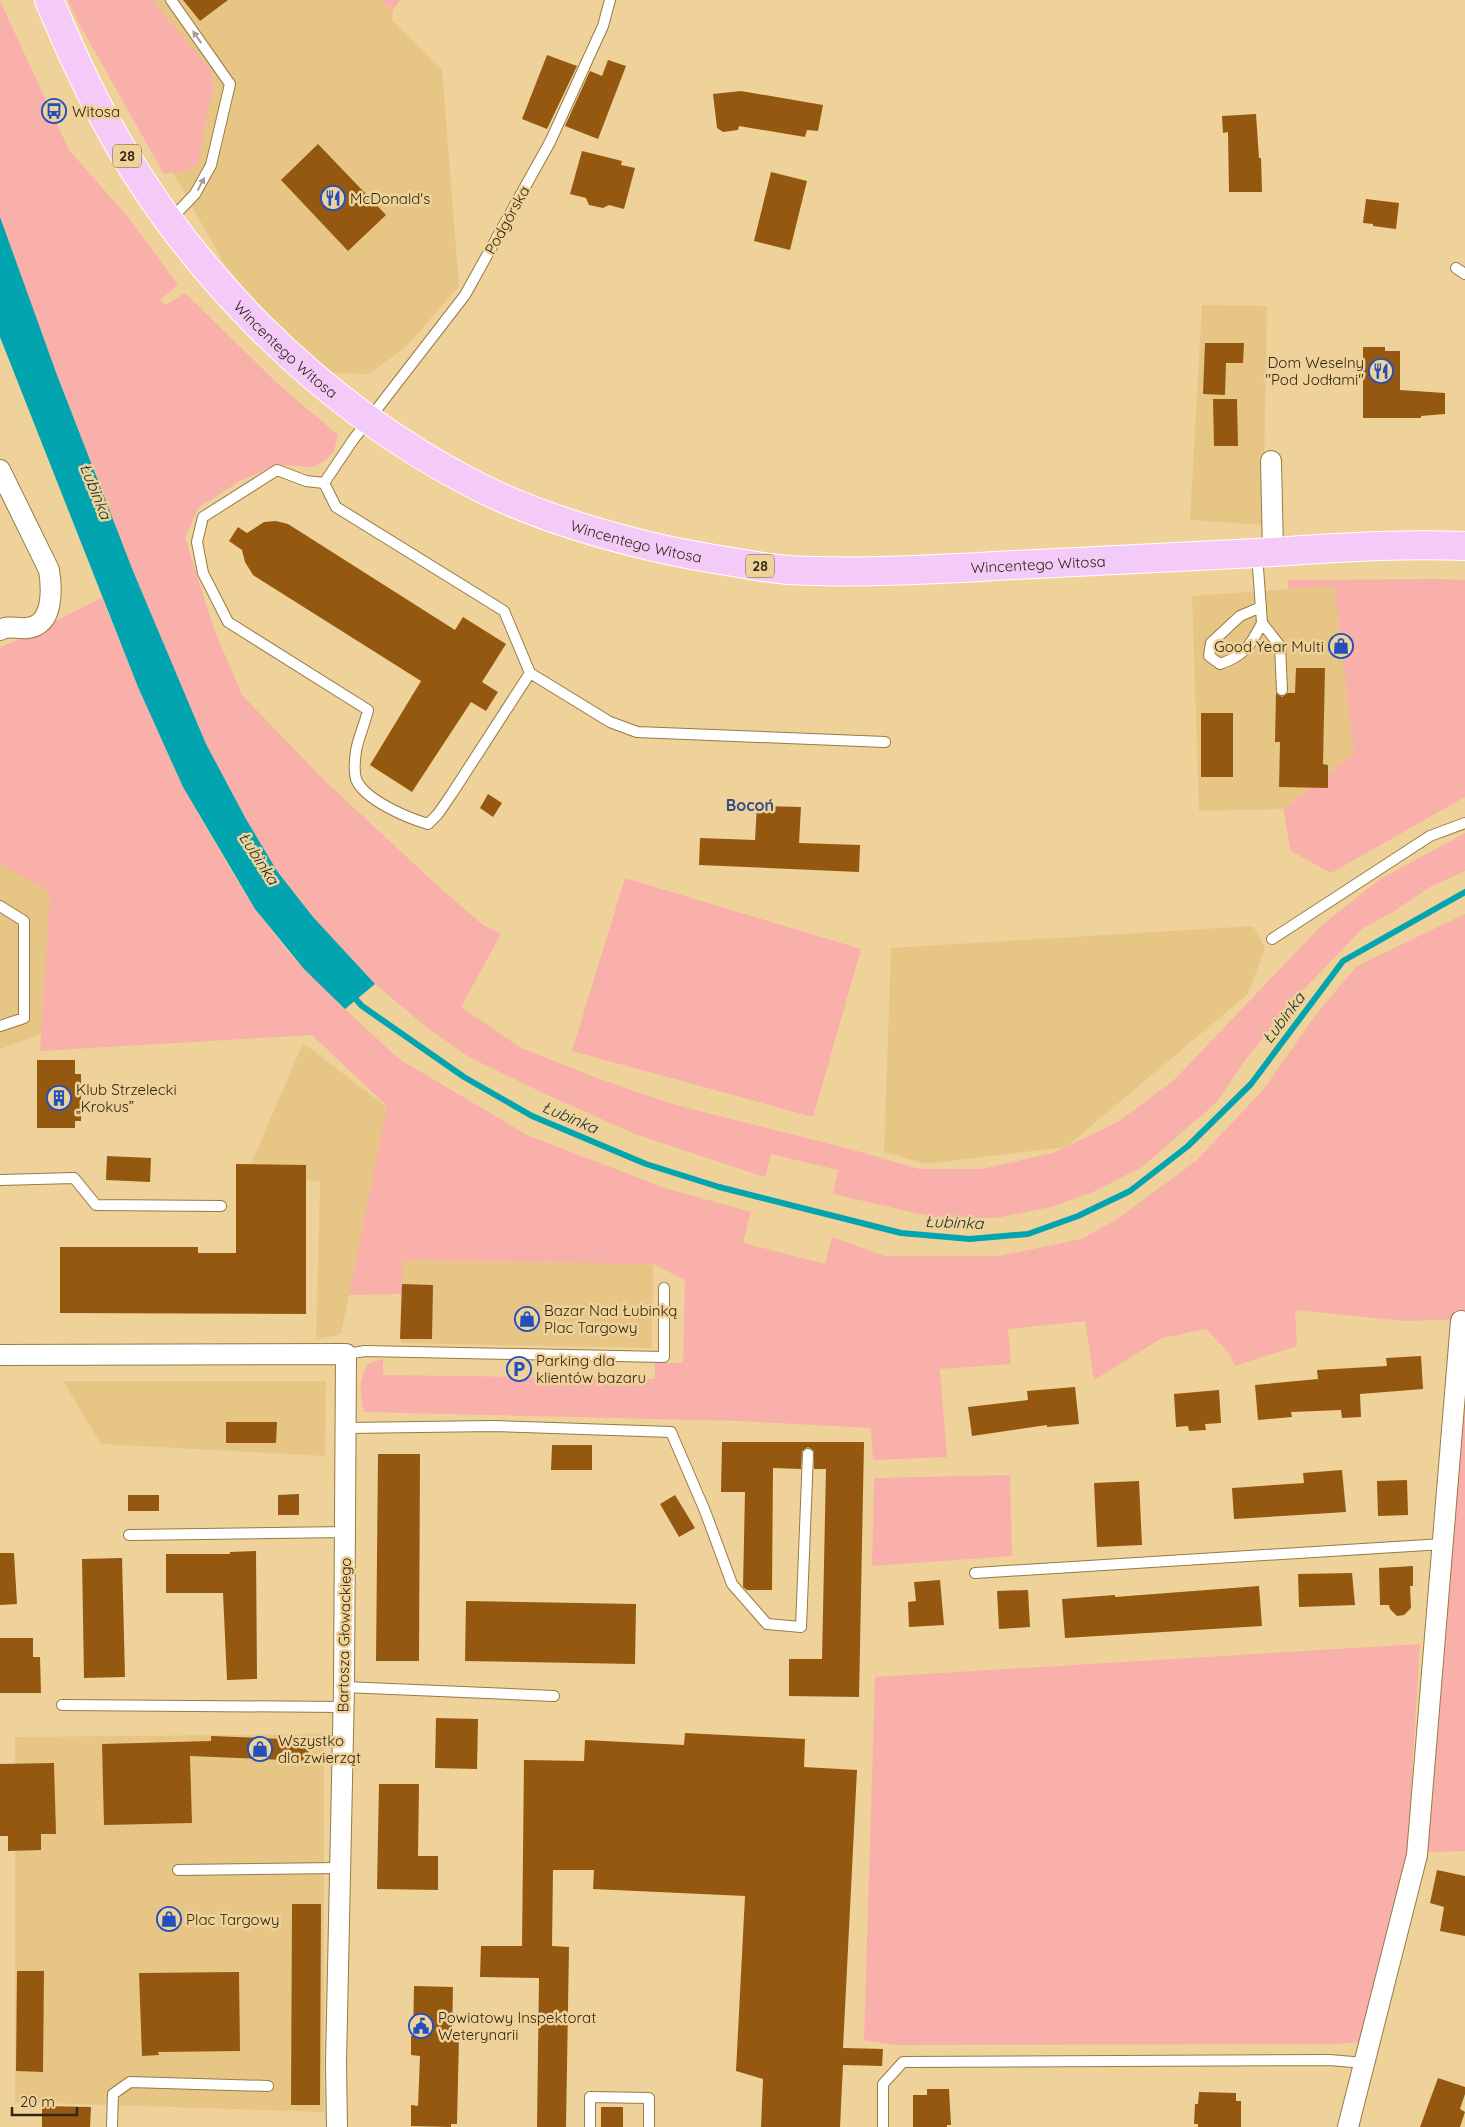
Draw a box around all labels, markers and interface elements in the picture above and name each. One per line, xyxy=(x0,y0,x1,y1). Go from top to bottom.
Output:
one-way arrow xyxy=(192,30,202,44)
bus stop icon: Witosa xyxy=(41,98,67,124)
place label: Witosa xyxy=(72,102,120,121)
road number: 28 xyxy=(113,144,141,168)
one-way arrow xyxy=(197,177,205,191)
street label: Podgórska xyxy=(480,182,534,258)
restaurant icon: McDonald's xyxy=(320,185,346,211)
place label: McDonald's xyxy=(350,189,430,208)
street label: Wincentego Witosa xyxy=(230,296,342,402)
place label: Dom Weselny "Pod Jodłami" xyxy=(1265,353,1364,389)
restaurant icon: Dom Weselny "Pod Jodłami" xyxy=(1368,358,1394,384)
water label: Łubinka xyxy=(76,460,117,523)
street label: Wincentego Witosa xyxy=(568,515,704,566)
street label: Wincentego Witosa xyxy=(970,551,1106,577)
road number: 28 xyxy=(746,554,774,578)
shop icon: Good Year Multi xyxy=(1328,633,1354,659)
place label: Good Year Multi xyxy=(1214,637,1324,656)
district label: Bocoń xyxy=(726,795,774,815)
water label: Łubinka xyxy=(235,828,284,889)
water label: Łubinka xyxy=(1257,987,1310,1048)
place label: Klub Strzelecki „Krokus” xyxy=(76,1080,177,1116)
building icon: Klub Strzelecki „Krokus” xyxy=(46,1085,72,1111)
water label: Łubinka xyxy=(539,1096,602,1138)
water label: Łubinka xyxy=(924,1211,985,1233)
place label: Bazar Nad Łubinką Plac Targowy xyxy=(544,1301,677,1337)
shop icon: Bazar Nad Łubinką Plac Targowy xyxy=(514,1306,540,1332)
place label: Parking dla klientów bazaru xyxy=(536,1351,646,1387)
parking icon: Parking dla klientów bazaru xyxy=(506,1356,532,1382)
street label: Bartosza Głowackiego xyxy=(333,1557,355,1713)
place label: Wszystko dla zwierząt xyxy=(278,1731,361,1767)
shop icon: Wszystko dla zwierząt xyxy=(247,1736,273,1762)
shop icon: Plac Targowy xyxy=(156,1906,182,1932)
place label: Plac Targowy xyxy=(186,1910,279,1929)
place label: Powiatowy Inspektorat Weterynarii xyxy=(438,2008,596,2044)
public building icon: Powiatowy Inspektorat Weterynarii xyxy=(408,2013,434,2039)
scale bar xyxy=(12,2084,78,2116)
text: 20 m xyxy=(20,2092,55,2111)

